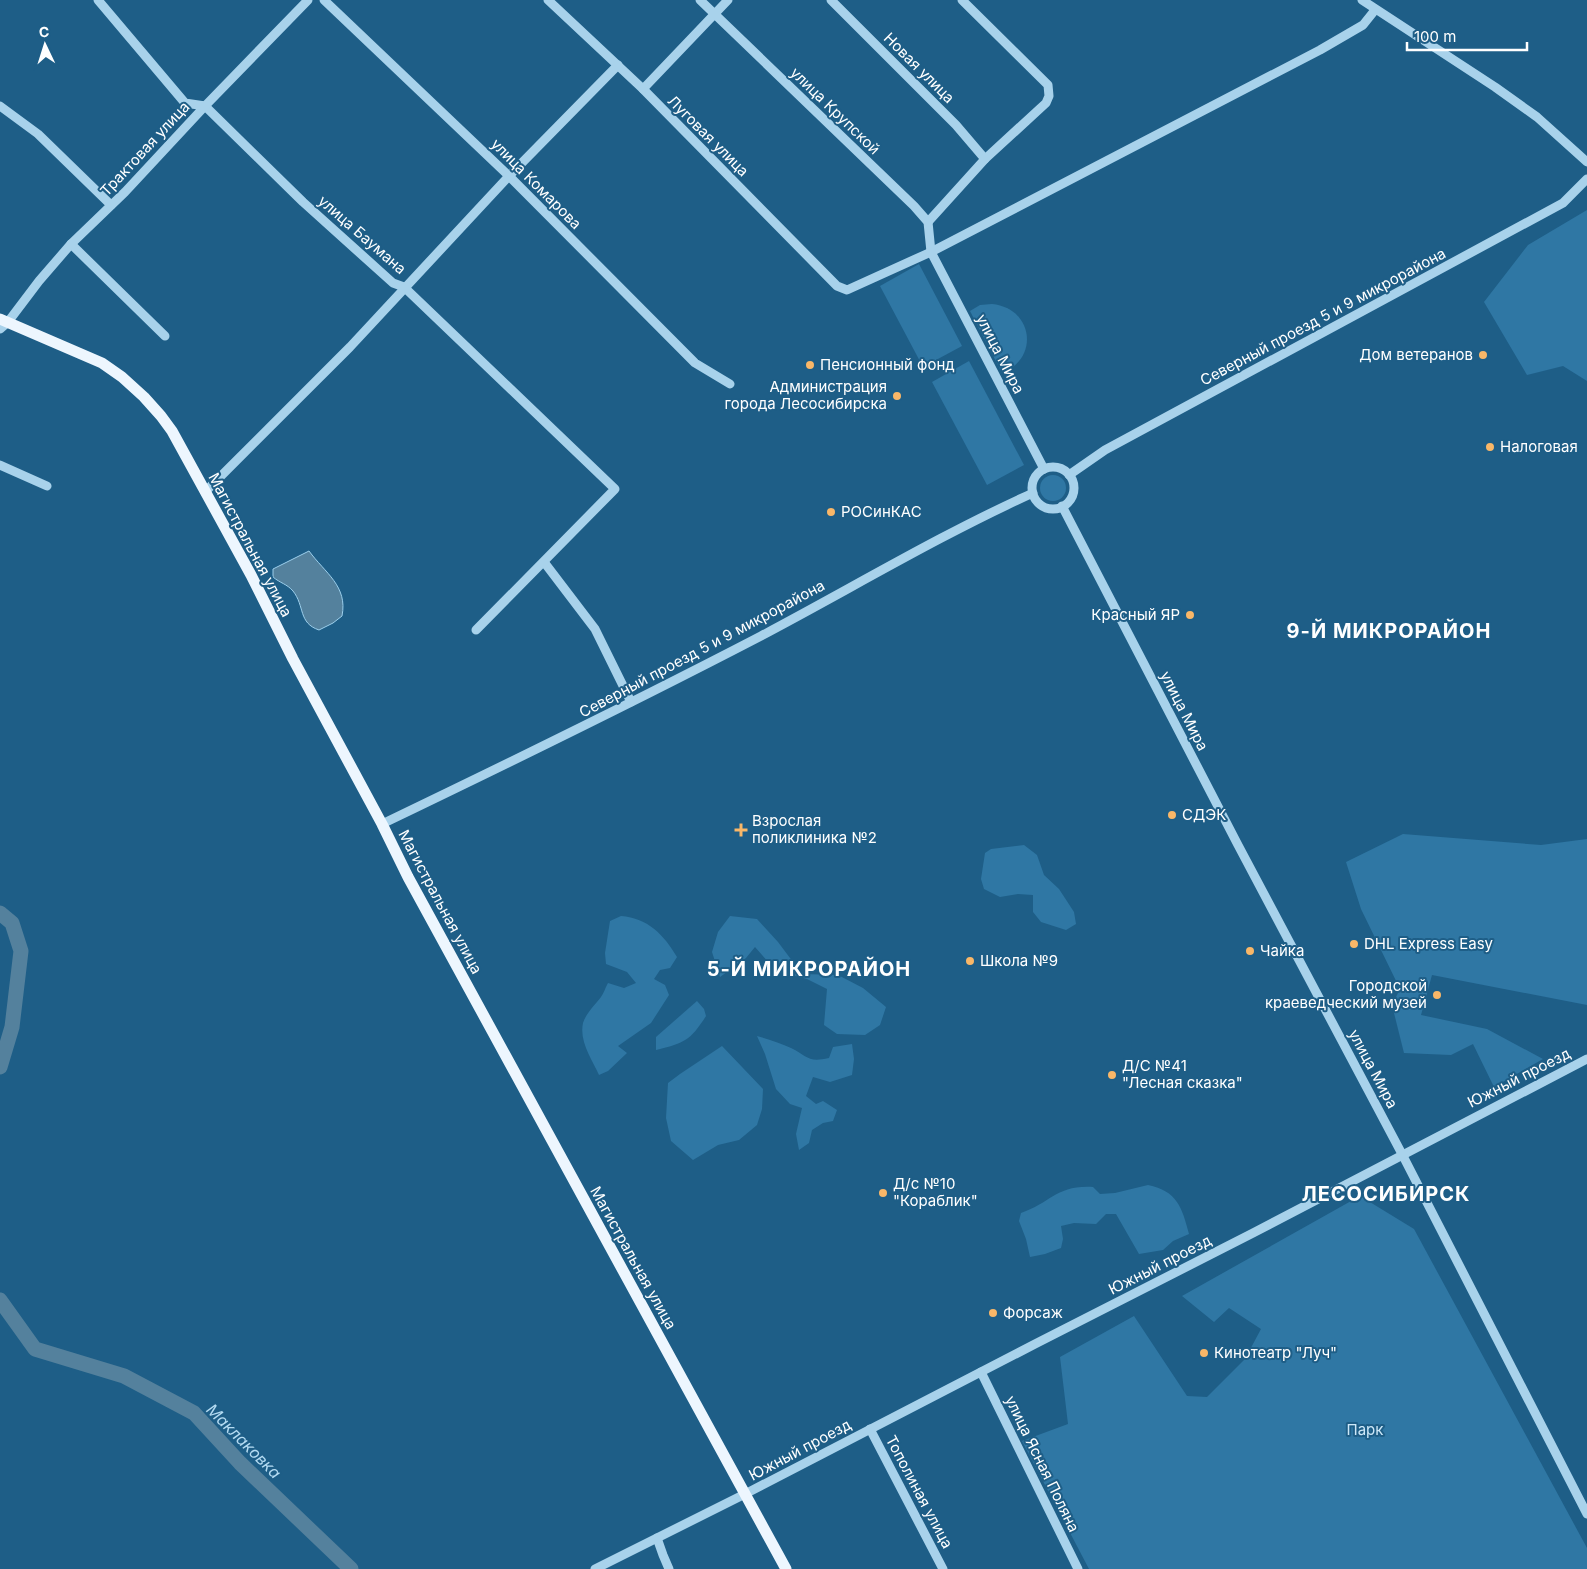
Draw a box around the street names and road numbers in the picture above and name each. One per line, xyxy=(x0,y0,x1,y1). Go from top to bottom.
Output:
street label: Новая улица xyxy=(880,28,959,107)
street label: улица Крупской xyxy=(787,63,884,158)
street label: Луговая улица xyxy=(664,91,753,180)
street label: Трактовая улица xyxy=(96,97,193,200)
street label: улица Комарова xyxy=(487,134,586,233)
street label: улица Баумана xyxy=(314,191,410,278)
street label: Северный проезд 5 и 9 микрорайона xyxy=(1197,244,1449,390)
street label: улица Мира xyxy=(972,311,1029,397)
street label: Магистральная улица xyxy=(204,469,297,620)
street label: Северный проезд 5 и 9 микрорайона xyxy=(576,576,828,722)
street label: улица Мира xyxy=(1156,668,1213,754)
street label: Магистральная улица xyxy=(394,826,487,977)
street label: улица Мира xyxy=(1345,1026,1402,1112)
street label: Южный проезд xyxy=(1464,1043,1573,1112)
street label: Магистральная улица xyxy=(586,1183,681,1333)
street label: Южный проезд xyxy=(1105,1230,1214,1299)
street label: улица Ясная Поляна xyxy=(1001,1393,1084,1535)
street label: Южный проезд xyxy=(745,1415,854,1484)
street label: Тополиная улица xyxy=(882,1432,957,1552)

